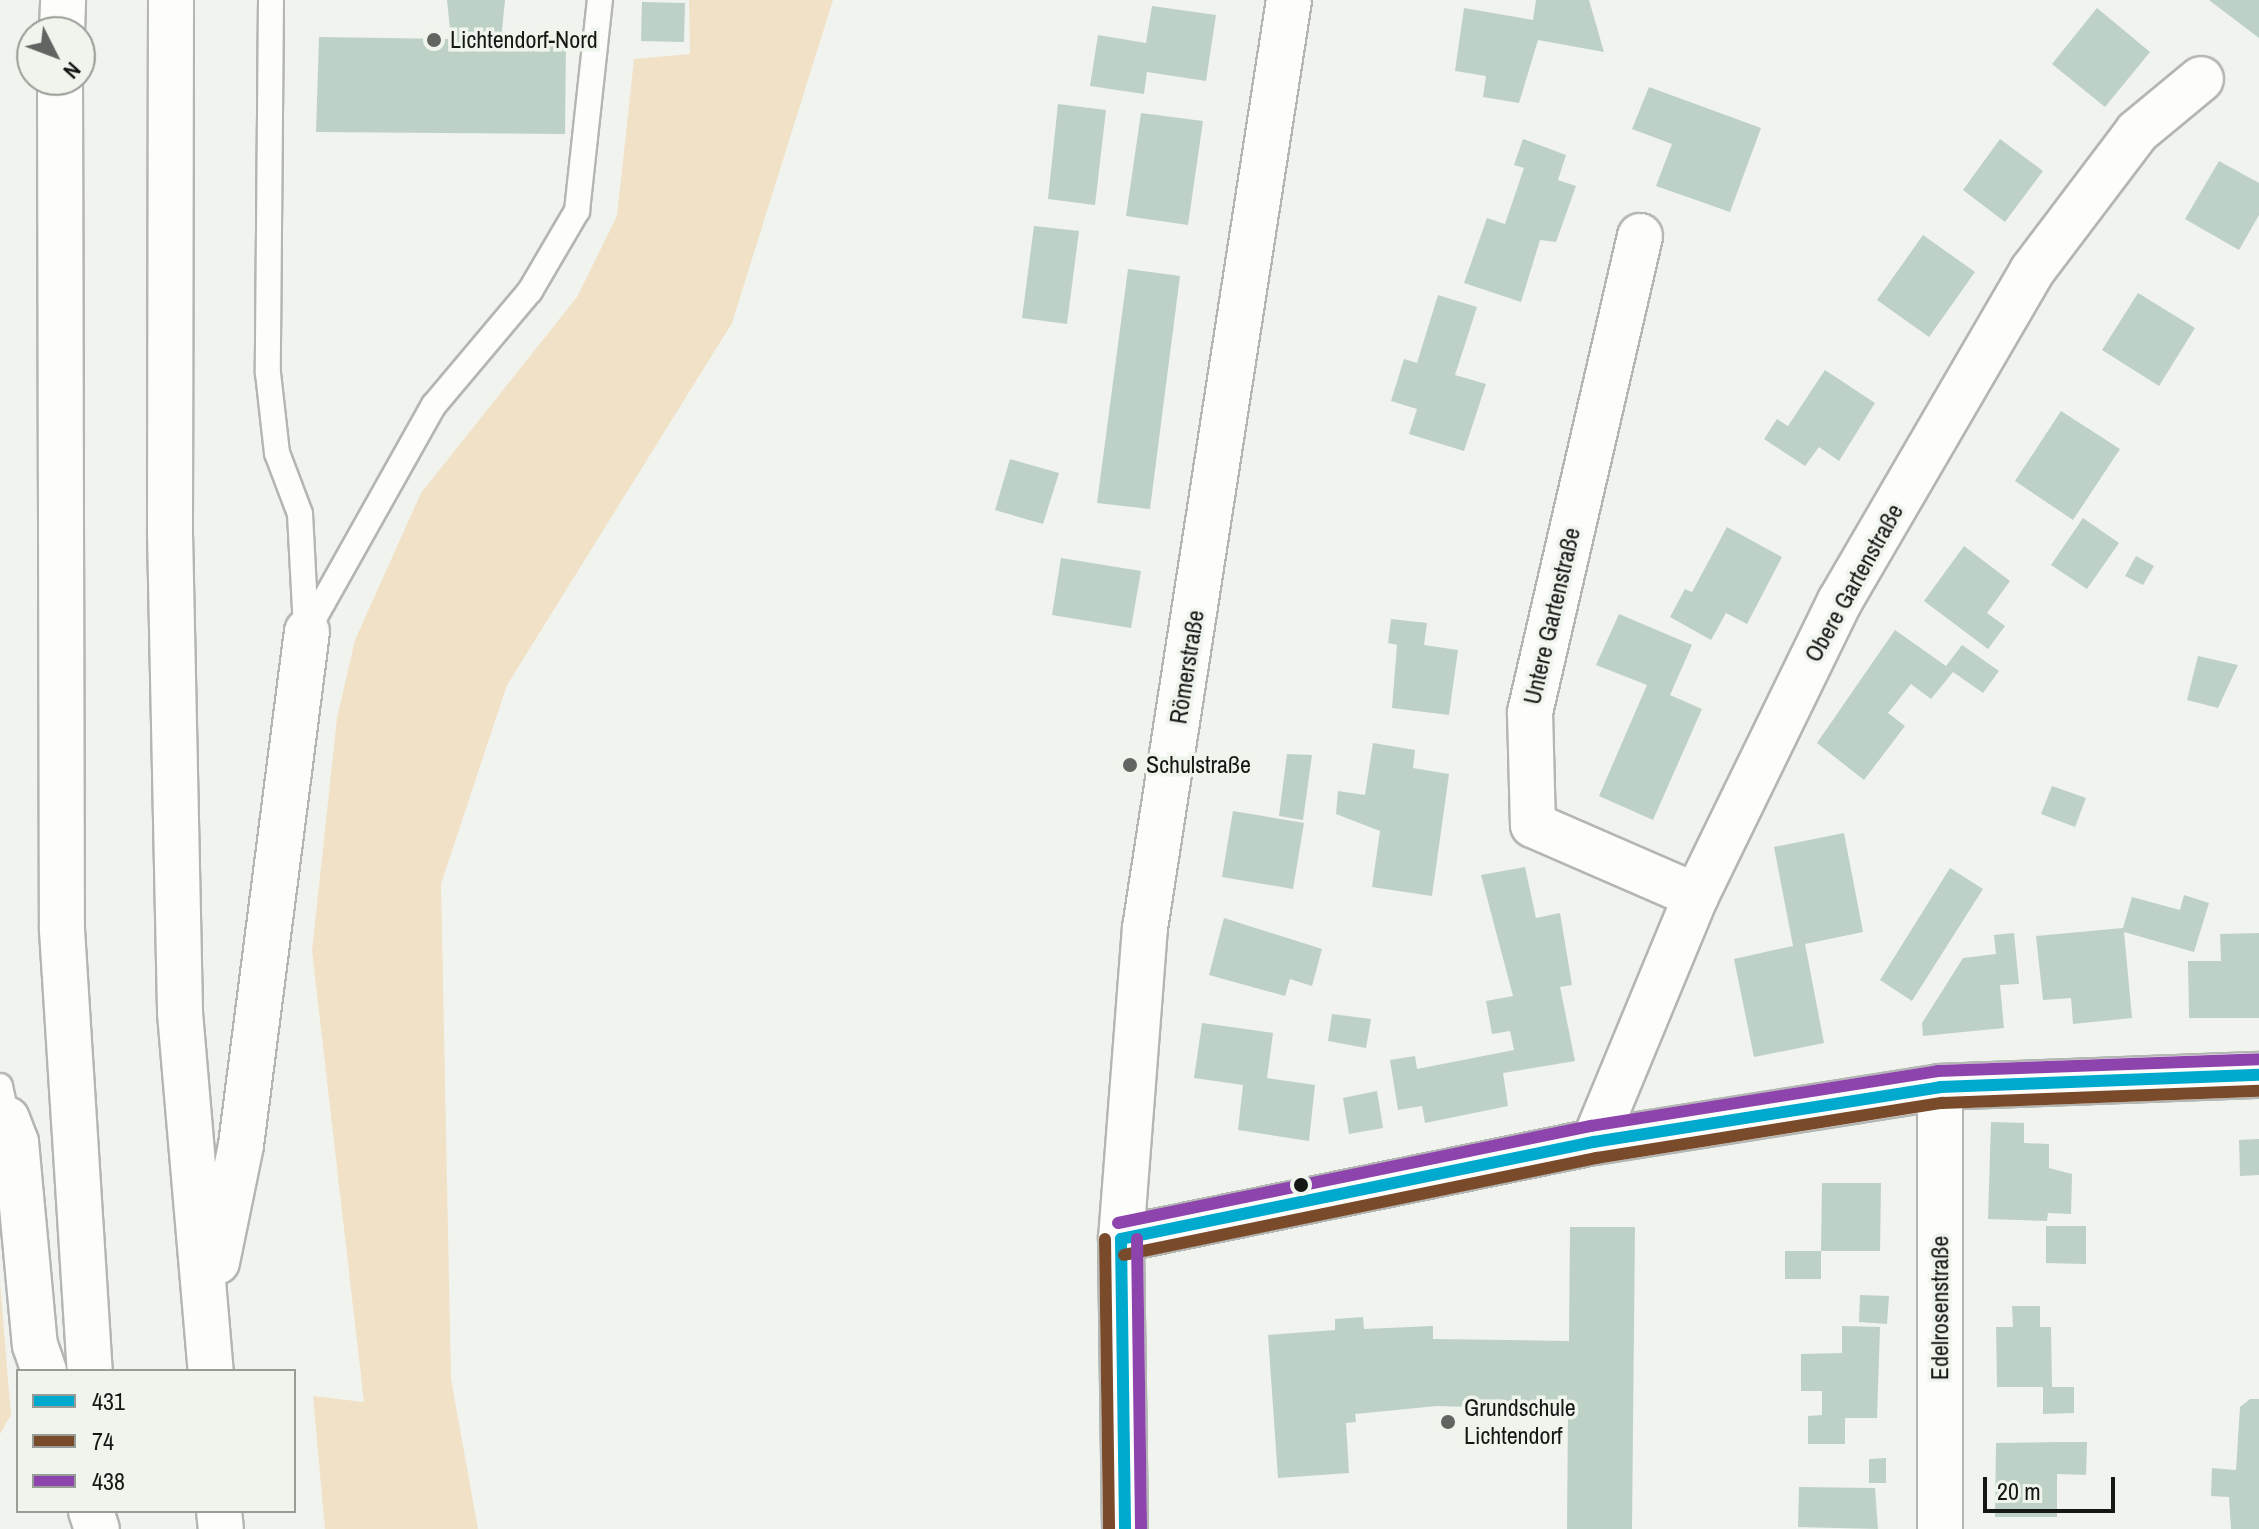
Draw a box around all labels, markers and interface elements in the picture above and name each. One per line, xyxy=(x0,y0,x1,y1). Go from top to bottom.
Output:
north arrow xyxy=(16,16,96,96)
place label: Lichtendorf-Nord xyxy=(450,26,598,54)
marker: Lichtendorf-Nord xyxy=(425,31,443,49)
text: N xyxy=(57,56,88,86)
street label: Obere Gartenstraße xyxy=(1799,499,1909,667)
street label: Untere Gartenstraße xyxy=(1518,525,1586,707)
street label: Römerstraße xyxy=(1164,608,1210,726)
place label: Schulstraße xyxy=(1146,751,1251,779)
marker: Schulstraße xyxy=(1121,756,1139,774)
unlabelled marker xyxy=(1293,1177,1309,1193)
street label: Edelrosenstraße xyxy=(1926,1236,1954,1380)
legend xyxy=(16,1369,296,1513)
text: 431 xyxy=(92,1385,125,1417)
place label: Grundschule Lichtendorf xyxy=(1464,1394,1576,1450)
marker: Grundschule Lichtendorf xyxy=(1439,1413,1457,1431)
text: 74 xyxy=(92,1425,114,1457)
scale bar xyxy=(1987,1461,2119,1511)
text: 438 xyxy=(92,1465,125,1497)
text: 20 m xyxy=(1997,1475,2041,1507)

